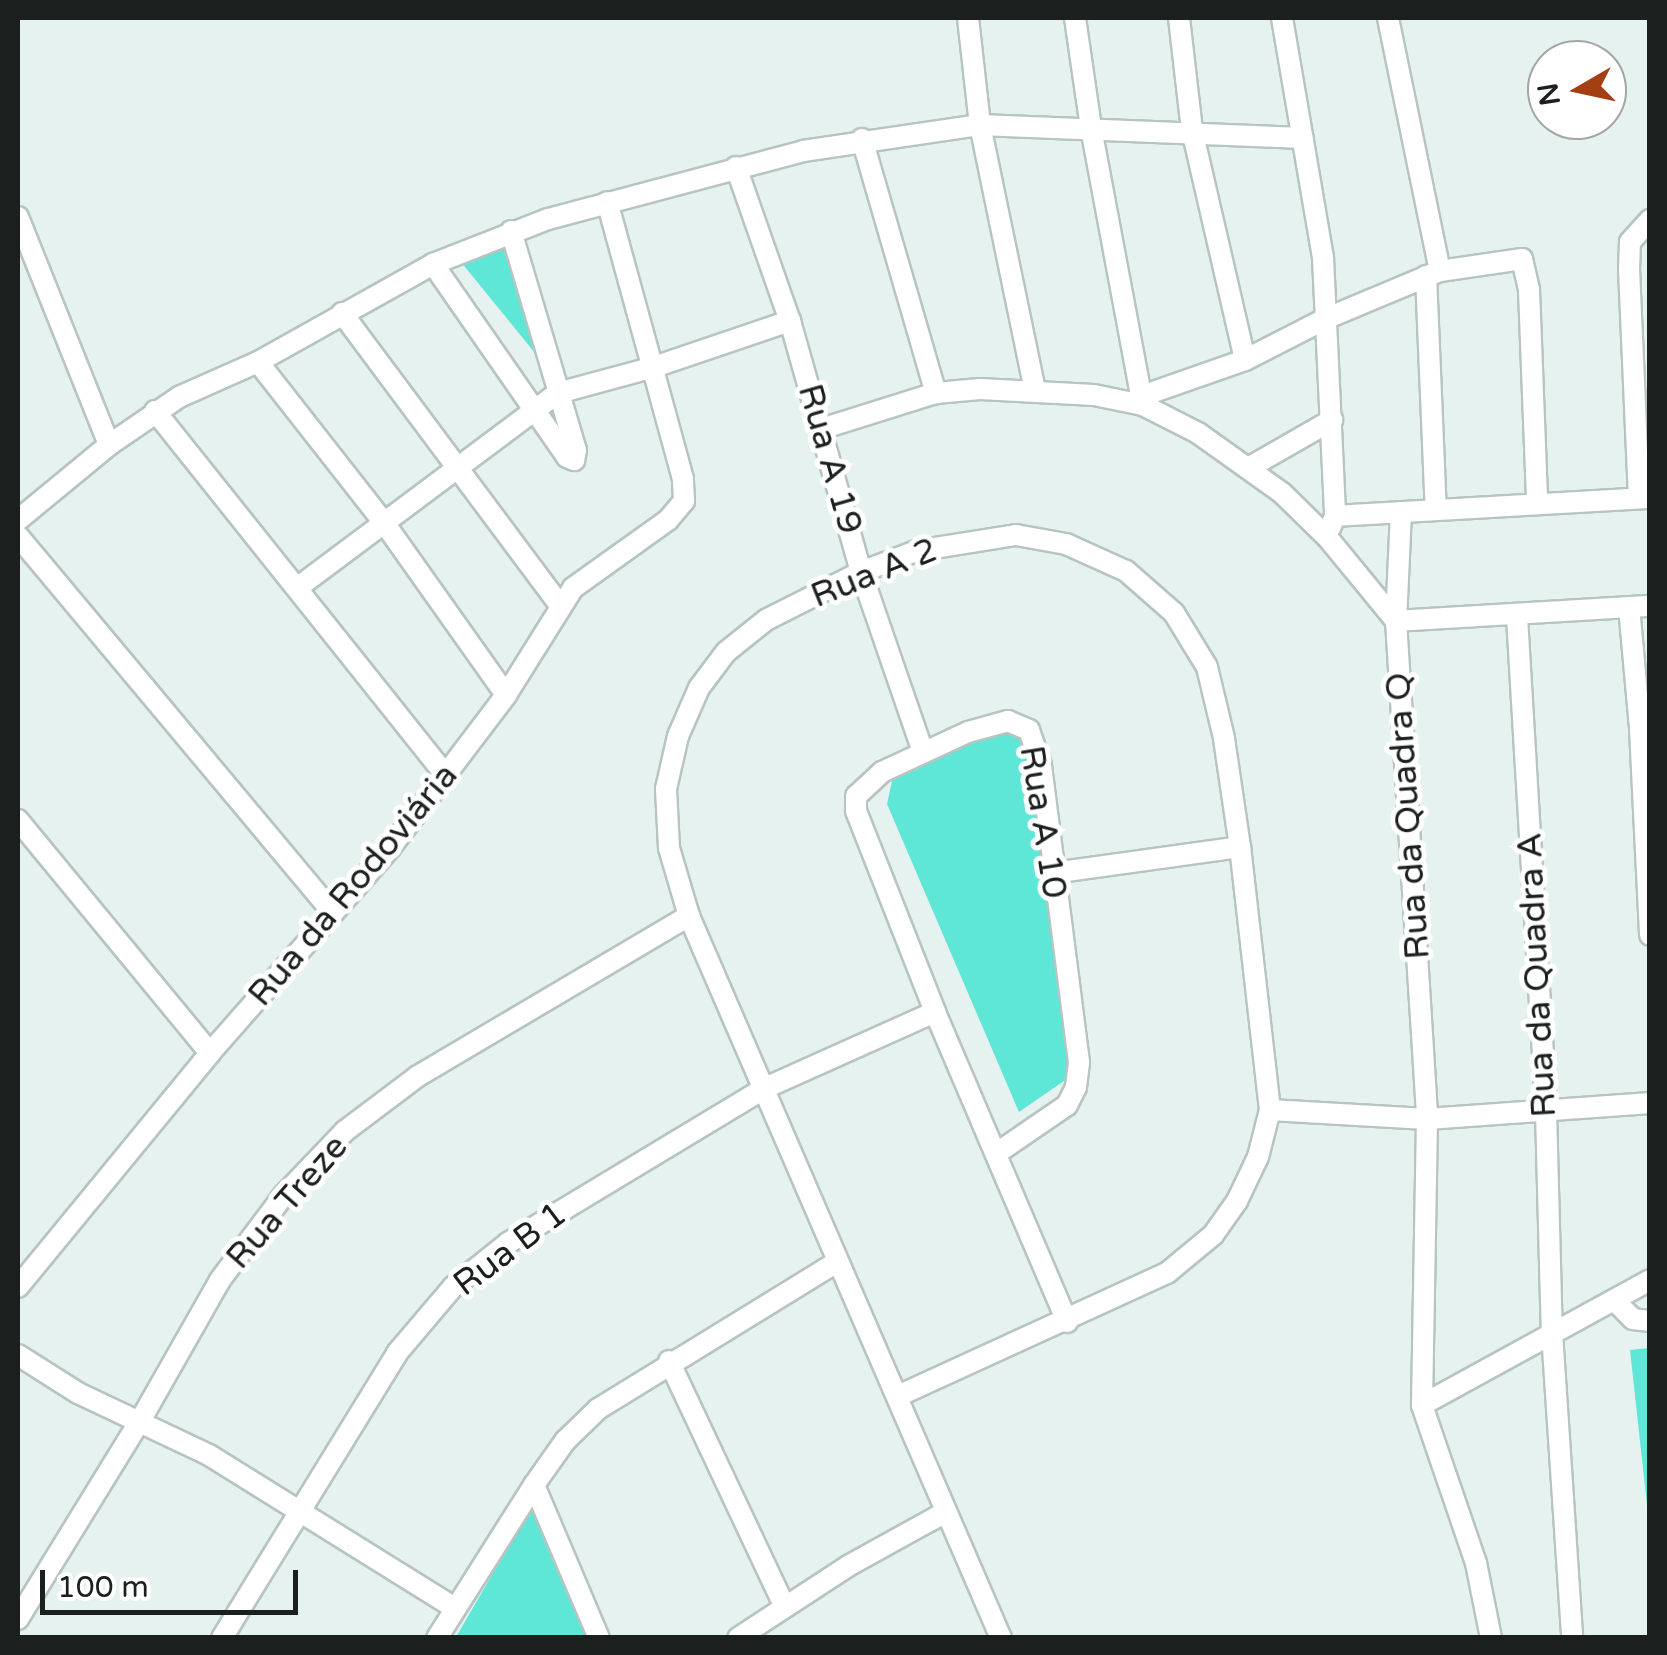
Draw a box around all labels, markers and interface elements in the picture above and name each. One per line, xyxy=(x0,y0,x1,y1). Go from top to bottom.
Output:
north arrow xyxy=(1527,40,1627,140)
text: N xyxy=(1531,81,1568,108)
street label: Rua A 19 xyxy=(789,379,871,539)
street label: Rua A 2 xyxy=(805,529,943,617)
street label: Rua da Quadra Q xyxy=(1377,671,1439,961)
street label: Rua A 10 xyxy=(1010,743,1076,901)
street label: Rua da Rodoviária xyxy=(239,755,467,1015)
street label: Rua da Quadra A xyxy=(1509,831,1565,1119)
street label: Rua Treze xyxy=(217,1126,357,1278)
street label: Rua B 1 xyxy=(445,1193,575,1305)
scale bar xyxy=(45,1550,302,1612)
text: 100 m xyxy=(57,1569,149,1606)

